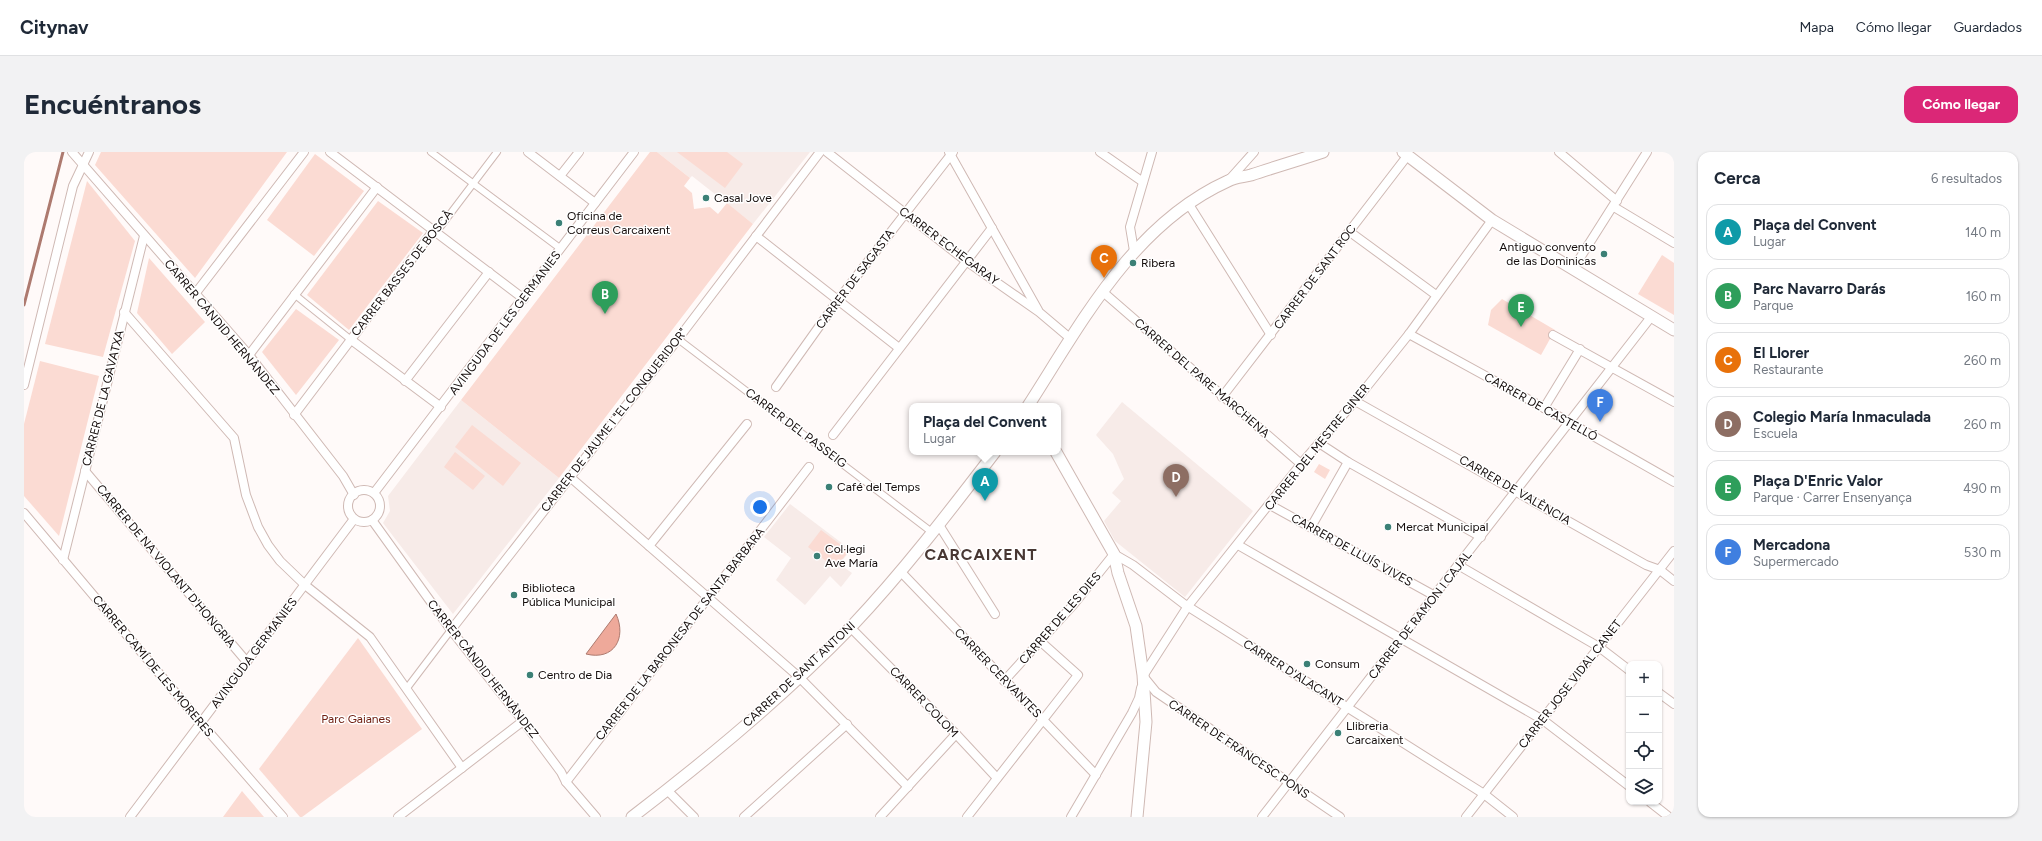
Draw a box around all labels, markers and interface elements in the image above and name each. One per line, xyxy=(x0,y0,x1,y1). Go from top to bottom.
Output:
text: Citynav xyxy=(20,16,89,39)
text: Mapa xyxy=(1799,19,1834,36)
text: Cómo llegar xyxy=(1856,19,1931,36)
text: Guardados xyxy=(1953,19,2022,36)
button: Cómo llegar xyxy=(1904,86,2018,123)
text: Encuéntranos xyxy=(24,87,201,121)
text: Cerca xyxy=(1714,168,1761,188)
text: 6 resultados xyxy=(1931,171,2002,186)
place label: Casal Jove xyxy=(714,191,772,205)
marker: Casal Jove xyxy=(701,193,711,203)
street label: CARRER ECHEGARAY xyxy=(896,204,1002,289)
street label: CARRER BASSES DE BOSCÀ xyxy=(348,207,456,339)
place label: Oficina de Correus Carcaixent xyxy=(567,209,671,237)
text: Plaça del Convent xyxy=(1753,216,1877,234)
marker: Oficina de Correus Carcaixent xyxy=(554,218,564,228)
street label: CARRER DE SANT ROC xyxy=(1271,222,1359,332)
text: A xyxy=(1723,225,1733,240)
text: 140 m xyxy=(1965,225,2001,240)
street label: CARRER DE SAGASTA xyxy=(813,226,897,332)
text: Lugar xyxy=(1753,234,1786,249)
place label: Antiguo convento de las Dominicas xyxy=(1499,240,1596,268)
pin: C xyxy=(1091,245,1117,278)
street label: AVINGUDA DE LES GERMANIES xyxy=(446,248,564,398)
marker: Antiguo convento de las Dominicas xyxy=(1599,249,1609,259)
place label: Ribera xyxy=(1141,256,1175,270)
street label: CARRER CÀNDID HERNÀNDEZ xyxy=(161,257,283,397)
marker: Ribera xyxy=(1128,258,1138,268)
text: Parc Navarro Darás xyxy=(1753,280,1886,298)
pin: B xyxy=(592,281,618,314)
text: B xyxy=(1724,289,1732,304)
text: 160 m xyxy=(1966,289,2001,304)
pin: E xyxy=(1508,294,1534,327)
text: Parque xyxy=(1753,298,1793,313)
street label: CARRER DEL PARE MARCHENA xyxy=(1132,315,1272,441)
street label: CARRER DE JAUME I "EL CONQUERIDOR" xyxy=(538,325,690,515)
street label: CARRER DE LA GAVATXA xyxy=(79,329,127,467)
text: El Llorer xyxy=(1753,344,1809,362)
text: C xyxy=(1723,353,1733,368)
text: 260 m xyxy=(1964,353,2001,368)
text: Restaurante xyxy=(1753,362,1823,377)
street label: CARRER DE CASTELLÓ xyxy=(1482,370,1600,444)
street label: CARRER DEL MESTRE GINER xyxy=(1262,381,1372,513)
street label: CARRER DEL PASSEIG xyxy=(743,385,849,471)
pin: F xyxy=(1587,389,1613,422)
popup xyxy=(909,403,1061,455)
text: Colegio María Inmaculada xyxy=(1753,408,1931,426)
text: Plaça del Convent xyxy=(923,413,1047,431)
text: D xyxy=(1723,417,1733,432)
text: 260 m xyxy=(1964,417,2001,432)
text: Escuela xyxy=(1753,426,1798,441)
text: Lugar xyxy=(923,431,956,446)
street label: CARRER DE VALÈNCIA xyxy=(1457,452,1573,528)
pin: D xyxy=(1163,464,1189,497)
pin: A xyxy=(972,468,998,501)
text: Plaça D'Enric Valor xyxy=(1753,472,1883,490)
place label: Café del Temps xyxy=(837,480,921,494)
text: E xyxy=(1724,481,1732,496)
text: 490 m xyxy=(1963,481,2001,496)
street label: CARRER DE NA VIOLANT D'HONGRIA xyxy=(94,482,238,650)
marker: Café del Temps xyxy=(824,482,834,492)
text: Parque · Carrer Ensenyança xyxy=(1753,490,1912,505)
your location xyxy=(750,497,770,517)
street label: CARRER DE LLUÍS VIVES xyxy=(1289,511,1415,589)
place label: Mercat Municipal xyxy=(1396,520,1488,534)
marker: Mercat Municipal xyxy=(1383,522,1393,532)
street label: CARRER DE LA BARONESA DE SANTA BARBARA xyxy=(593,525,767,743)
text: Mercadona xyxy=(1753,536,1830,554)
place label: Col·legi Ave María xyxy=(825,542,878,570)
district label: CARCAIXENT xyxy=(925,545,1038,564)
text: F xyxy=(1724,545,1732,560)
text: 530 m xyxy=(1964,545,2001,560)
street label: CARRER DE RAMON I CAJAL xyxy=(1366,548,1475,682)
marker: Col·legi Ave María xyxy=(812,551,822,561)
text: Supermercado xyxy=(1753,554,1839,569)
street label: CARRER DE LES DIES xyxy=(1016,569,1104,667)
place label: Biblioteca Pública Municipal xyxy=(522,581,615,609)
marker: Biblioteca Pública Municipal xyxy=(509,590,519,600)
street label: CARRER CAMÍ DE LES MORERES xyxy=(90,592,216,740)
street label: AVINGUDA GERMANIES xyxy=(208,595,300,711)
street label: CARRER CÀNDID HERNÀNDEZ xyxy=(425,597,542,741)
street label: CARRER JOSE VIDAL CANET xyxy=(1515,617,1625,751)
street label: CARRER DE SANT ANTONI xyxy=(740,618,858,730)
street label: CARRER CERVANTES xyxy=(952,625,1044,721)
street label: CARRER D'ALACANT xyxy=(1241,637,1346,710)
place label: Consum xyxy=(1315,657,1360,671)
marker: Consum xyxy=(1302,659,1312,669)
map controls xyxy=(1626,661,1662,805)
button: + xyxy=(1626,661,1662,697)
street label: CARRER COLOM xyxy=(887,664,961,740)
place label: Centro de Dia xyxy=(538,668,612,682)
marker: Centro de Dia xyxy=(525,670,535,680)
street label: CARRER DE FRANCESC PONS xyxy=(1166,697,1312,801)
button: − xyxy=(1626,697,1662,733)
park label: Parc Gaianes xyxy=(321,712,391,726)
place label: Llibreria Carcaixent xyxy=(1346,719,1404,747)
marker: Llibreria Carcaixent xyxy=(1333,728,1343,738)
button: locate xyxy=(1626,733,1662,769)
button: layers xyxy=(1626,769,1662,805)

